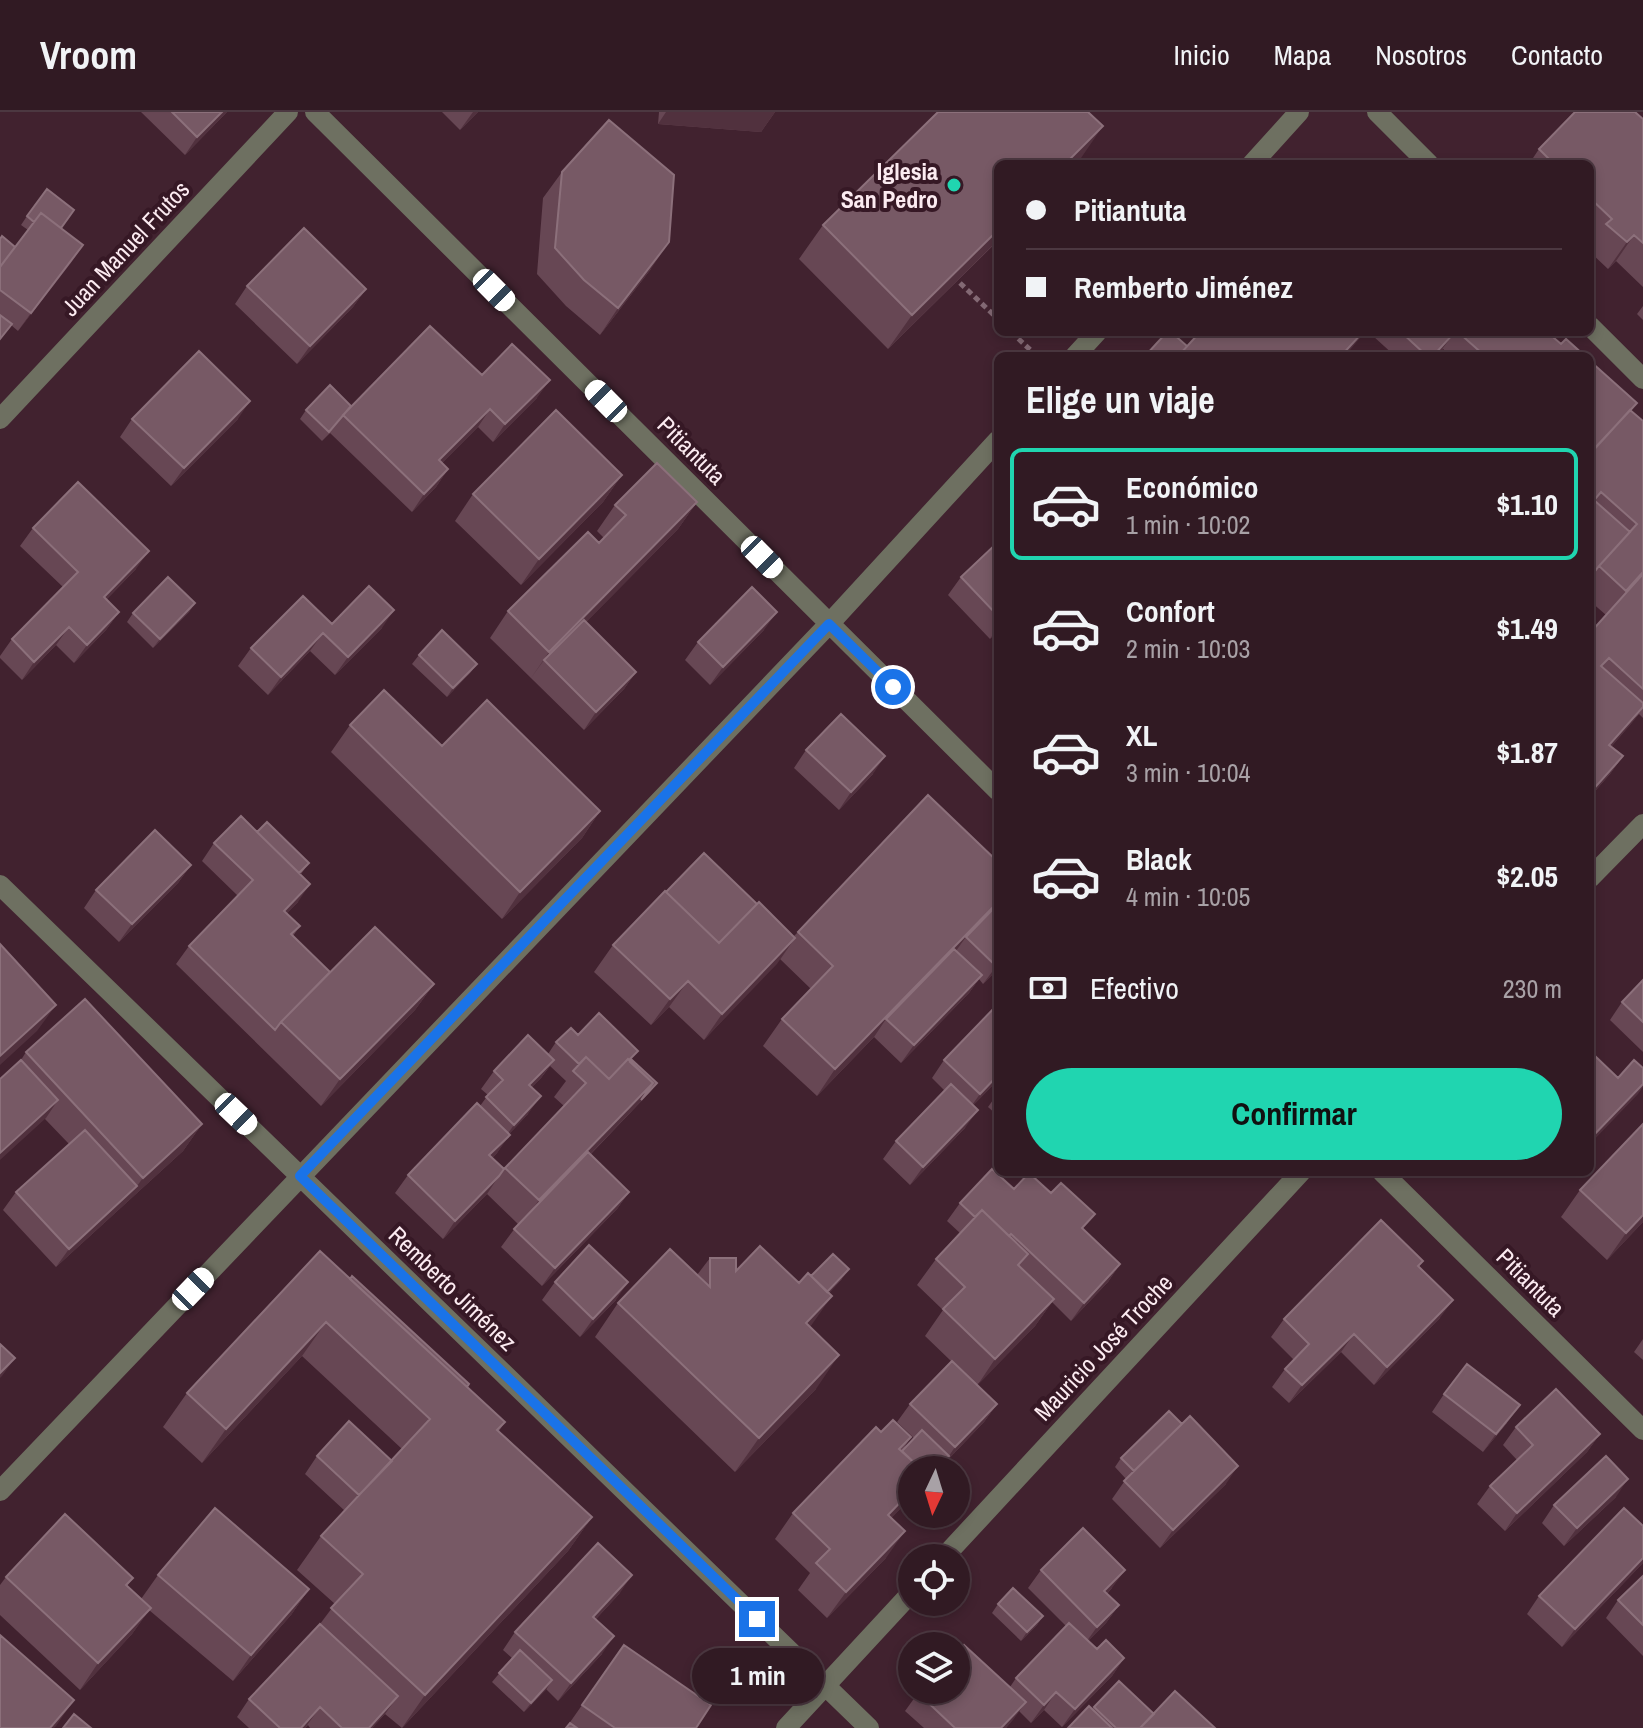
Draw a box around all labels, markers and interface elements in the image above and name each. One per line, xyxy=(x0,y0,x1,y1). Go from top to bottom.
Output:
text: Vroom xyxy=(40,30,137,81)
text: Inicio xyxy=(1174,36,1230,74)
text: Mapa xyxy=(1274,36,1331,74)
text: Nosotros xyxy=(1375,36,1467,74)
text: Contacto xyxy=(1511,36,1603,74)
place label: Iglesia San Pedro xyxy=(841,155,938,215)
street label: Juan Manuel Frutos xyxy=(54,173,196,323)
marker: Iglesia San Pedro xyxy=(945,176,963,194)
text: Pitiantuta xyxy=(1074,190,1186,230)
car xyxy=(469,265,519,315)
text: Remberto Jiménez xyxy=(1074,267,1293,307)
car xyxy=(581,376,631,426)
text: Elige un viaje xyxy=(1026,376,1215,424)
street label: Pitiantuta xyxy=(651,409,733,491)
text: Económico xyxy=(1126,467,1259,507)
icon: car xyxy=(1030,468,1102,540)
text: $1.10 xyxy=(1496,484,1558,524)
text: 1 min · 10:02 xyxy=(1126,507,1250,542)
car xyxy=(737,532,787,582)
text: Confort xyxy=(1126,591,1215,631)
icon: car xyxy=(1030,592,1102,664)
text: $1.49 xyxy=(1496,608,1558,648)
text: 2 min · 10:03 xyxy=(1126,631,1250,666)
route start xyxy=(875,669,911,705)
text: XL xyxy=(1126,715,1157,755)
icon: car xyxy=(1030,716,1102,788)
text: $1.87 xyxy=(1496,732,1558,772)
text: 3 min · 10:04 xyxy=(1126,755,1250,790)
text: Black xyxy=(1126,839,1192,879)
icon: car xyxy=(1030,840,1102,912)
text: $2.05 xyxy=(1496,856,1558,896)
text: 4 min · 10:05 xyxy=(1126,879,1250,914)
icon: cash xyxy=(1026,966,1070,1010)
text: Efectivo xyxy=(1090,968,1179,1008)
text: 230 m xyxy=(1503,971,1562,1006)
button: Confirmar xyxy=(1026,1068,1562,1160)
car xyxy=(210,1089,262,1139)
street label: Remberto Jiménez xyxy=(382,1219,524,1357)
street label: Pitiantuta xyxy=(1490,1241,1572,1323)
car xyxy=(168,1263,218,1315)
street label: Mauricio José Troche xyxy=(1027,1267,1179,1427)
north arrow xyxy=(898,1456,970,1528)
map controls xyxy=(898,1456,970,1704)
button: locate xyxy=(898,1544,970,1616)
route end xyxy=(739,1601,775,1637)
button: layers xyxy=(898,1632,970,1704)
callout: 1 min xyxy=(691,1647,823,1703)
text: 1 min xyxy=(730,1658,786,1693)

